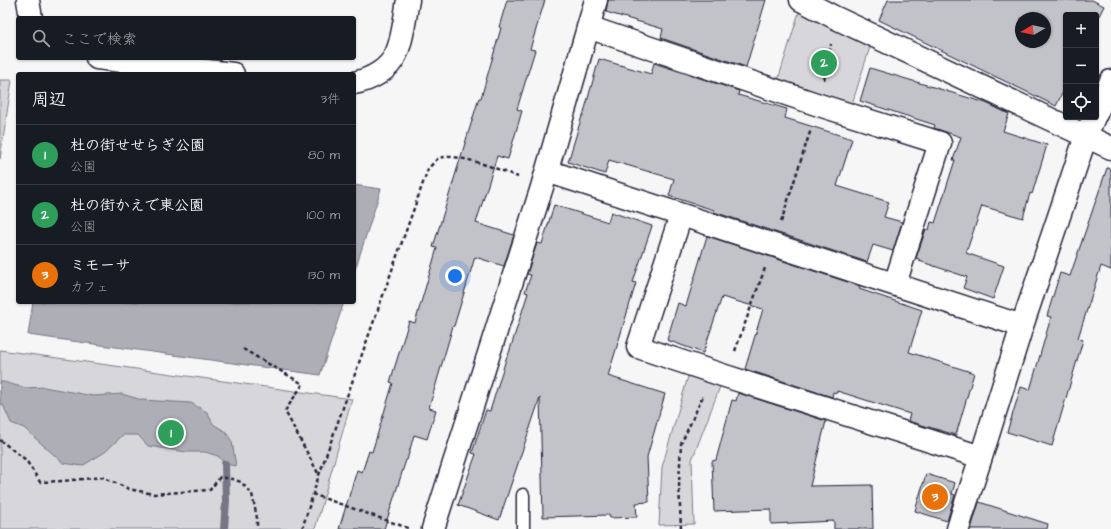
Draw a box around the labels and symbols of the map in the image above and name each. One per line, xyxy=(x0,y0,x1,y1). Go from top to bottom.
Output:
north arrow xyxy=(1015,12,1051,48)
pin: 2 xyxy=(811,48,837,78)
your location xyxy=(445,266,465,286)
pin: 1 xyxy=(158,418,184,448)
pin: 3 xyxy=(922,482,948,512)

